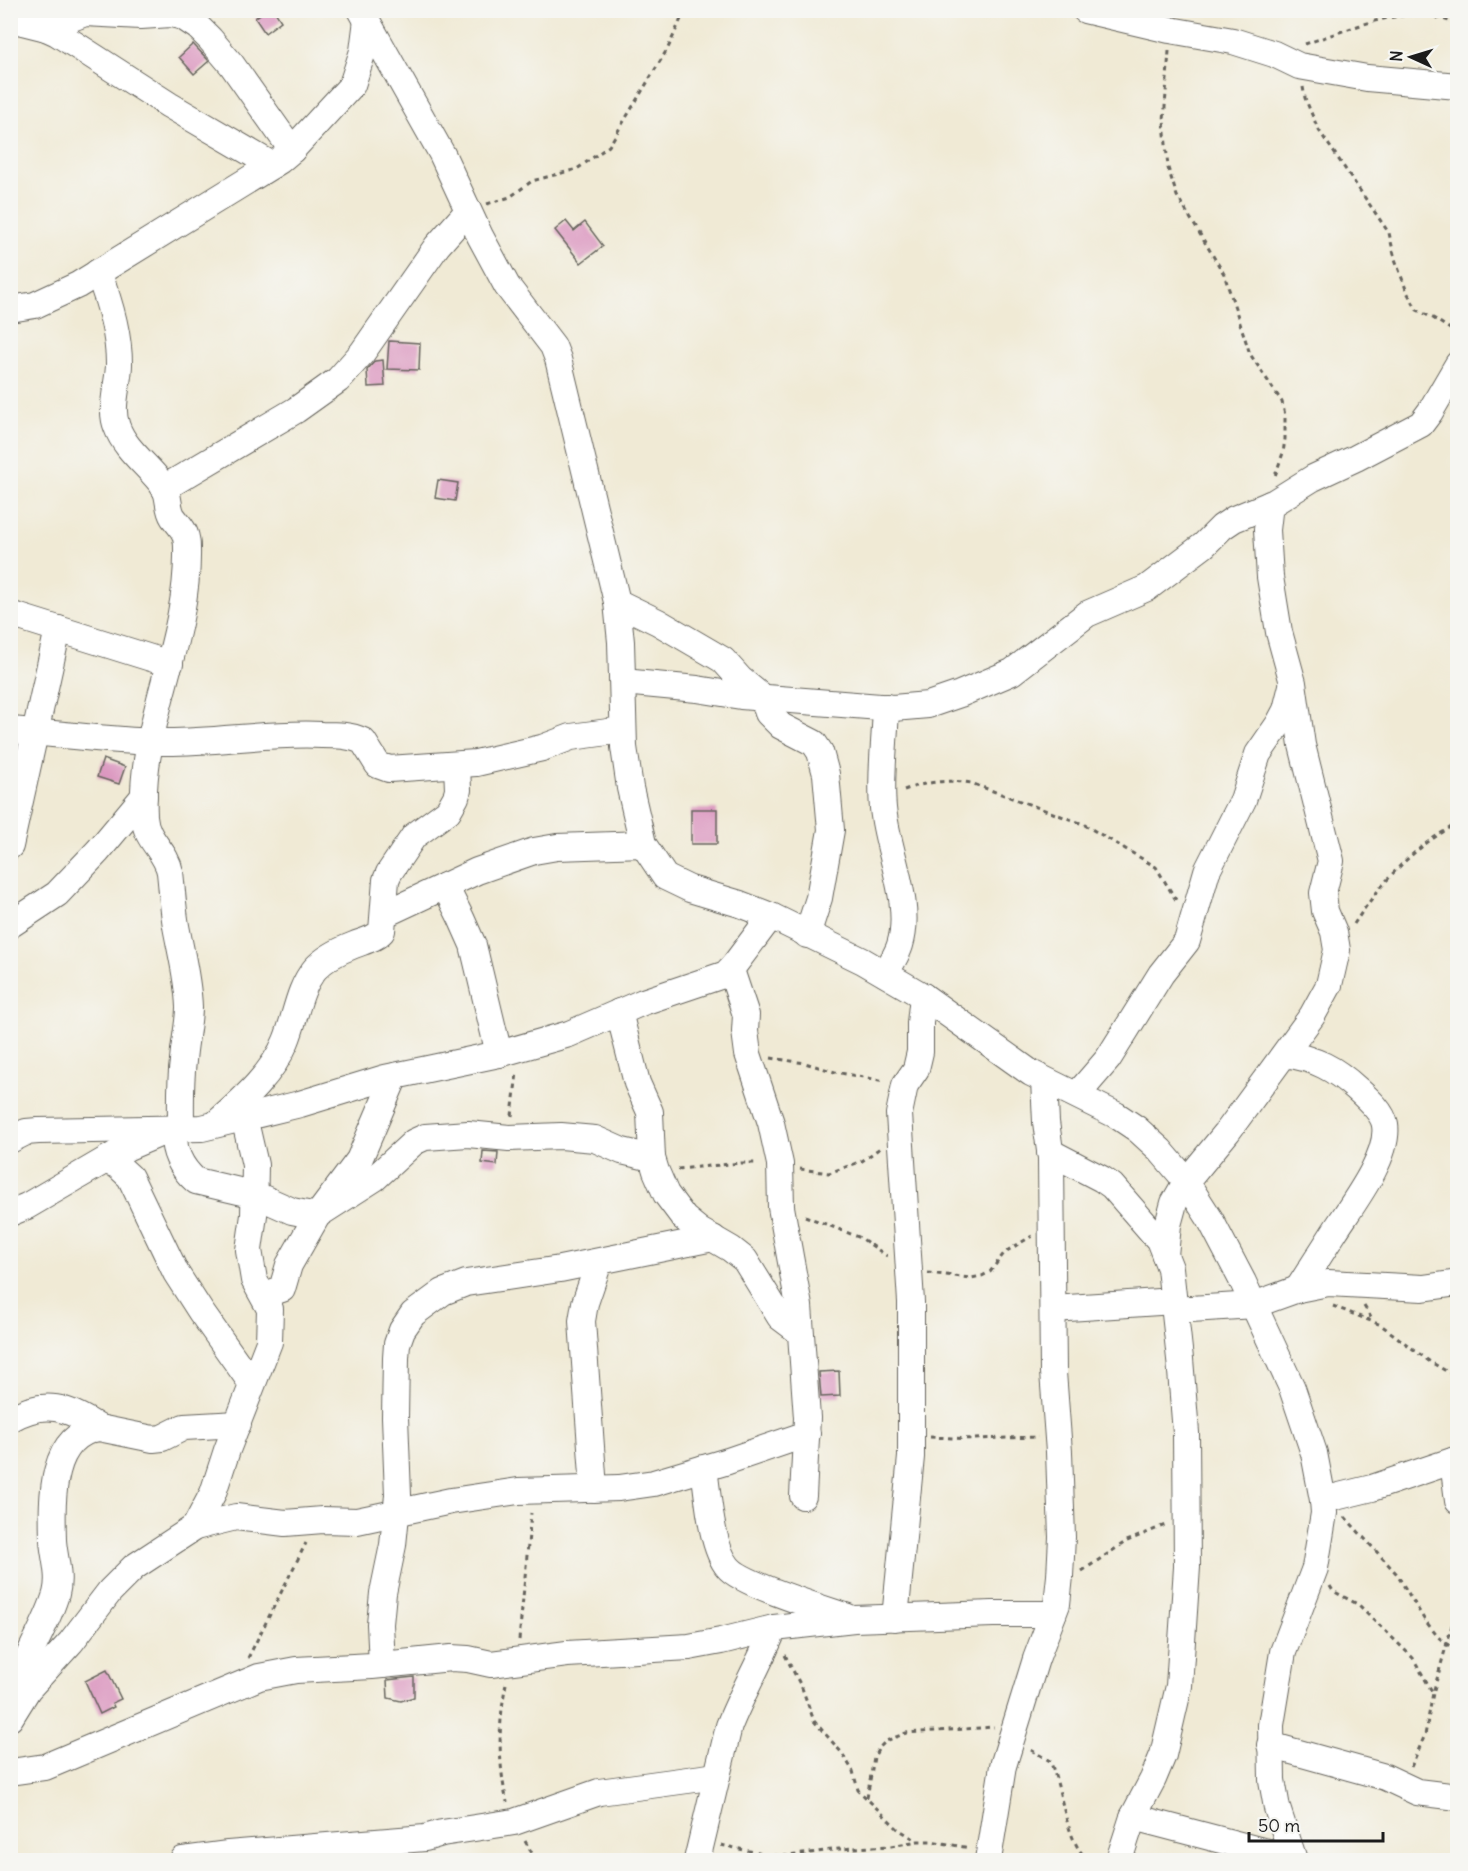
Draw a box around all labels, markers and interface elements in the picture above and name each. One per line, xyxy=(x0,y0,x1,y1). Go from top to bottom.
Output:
north arrow xyxy=(1381,27,1441,87)
text: N xyxy=(1386,50,1406,62)
scale bar xyxy=(1249,1805,1382,1843)
text: 50 m xyxy=(1258,1814,1300,1837)

